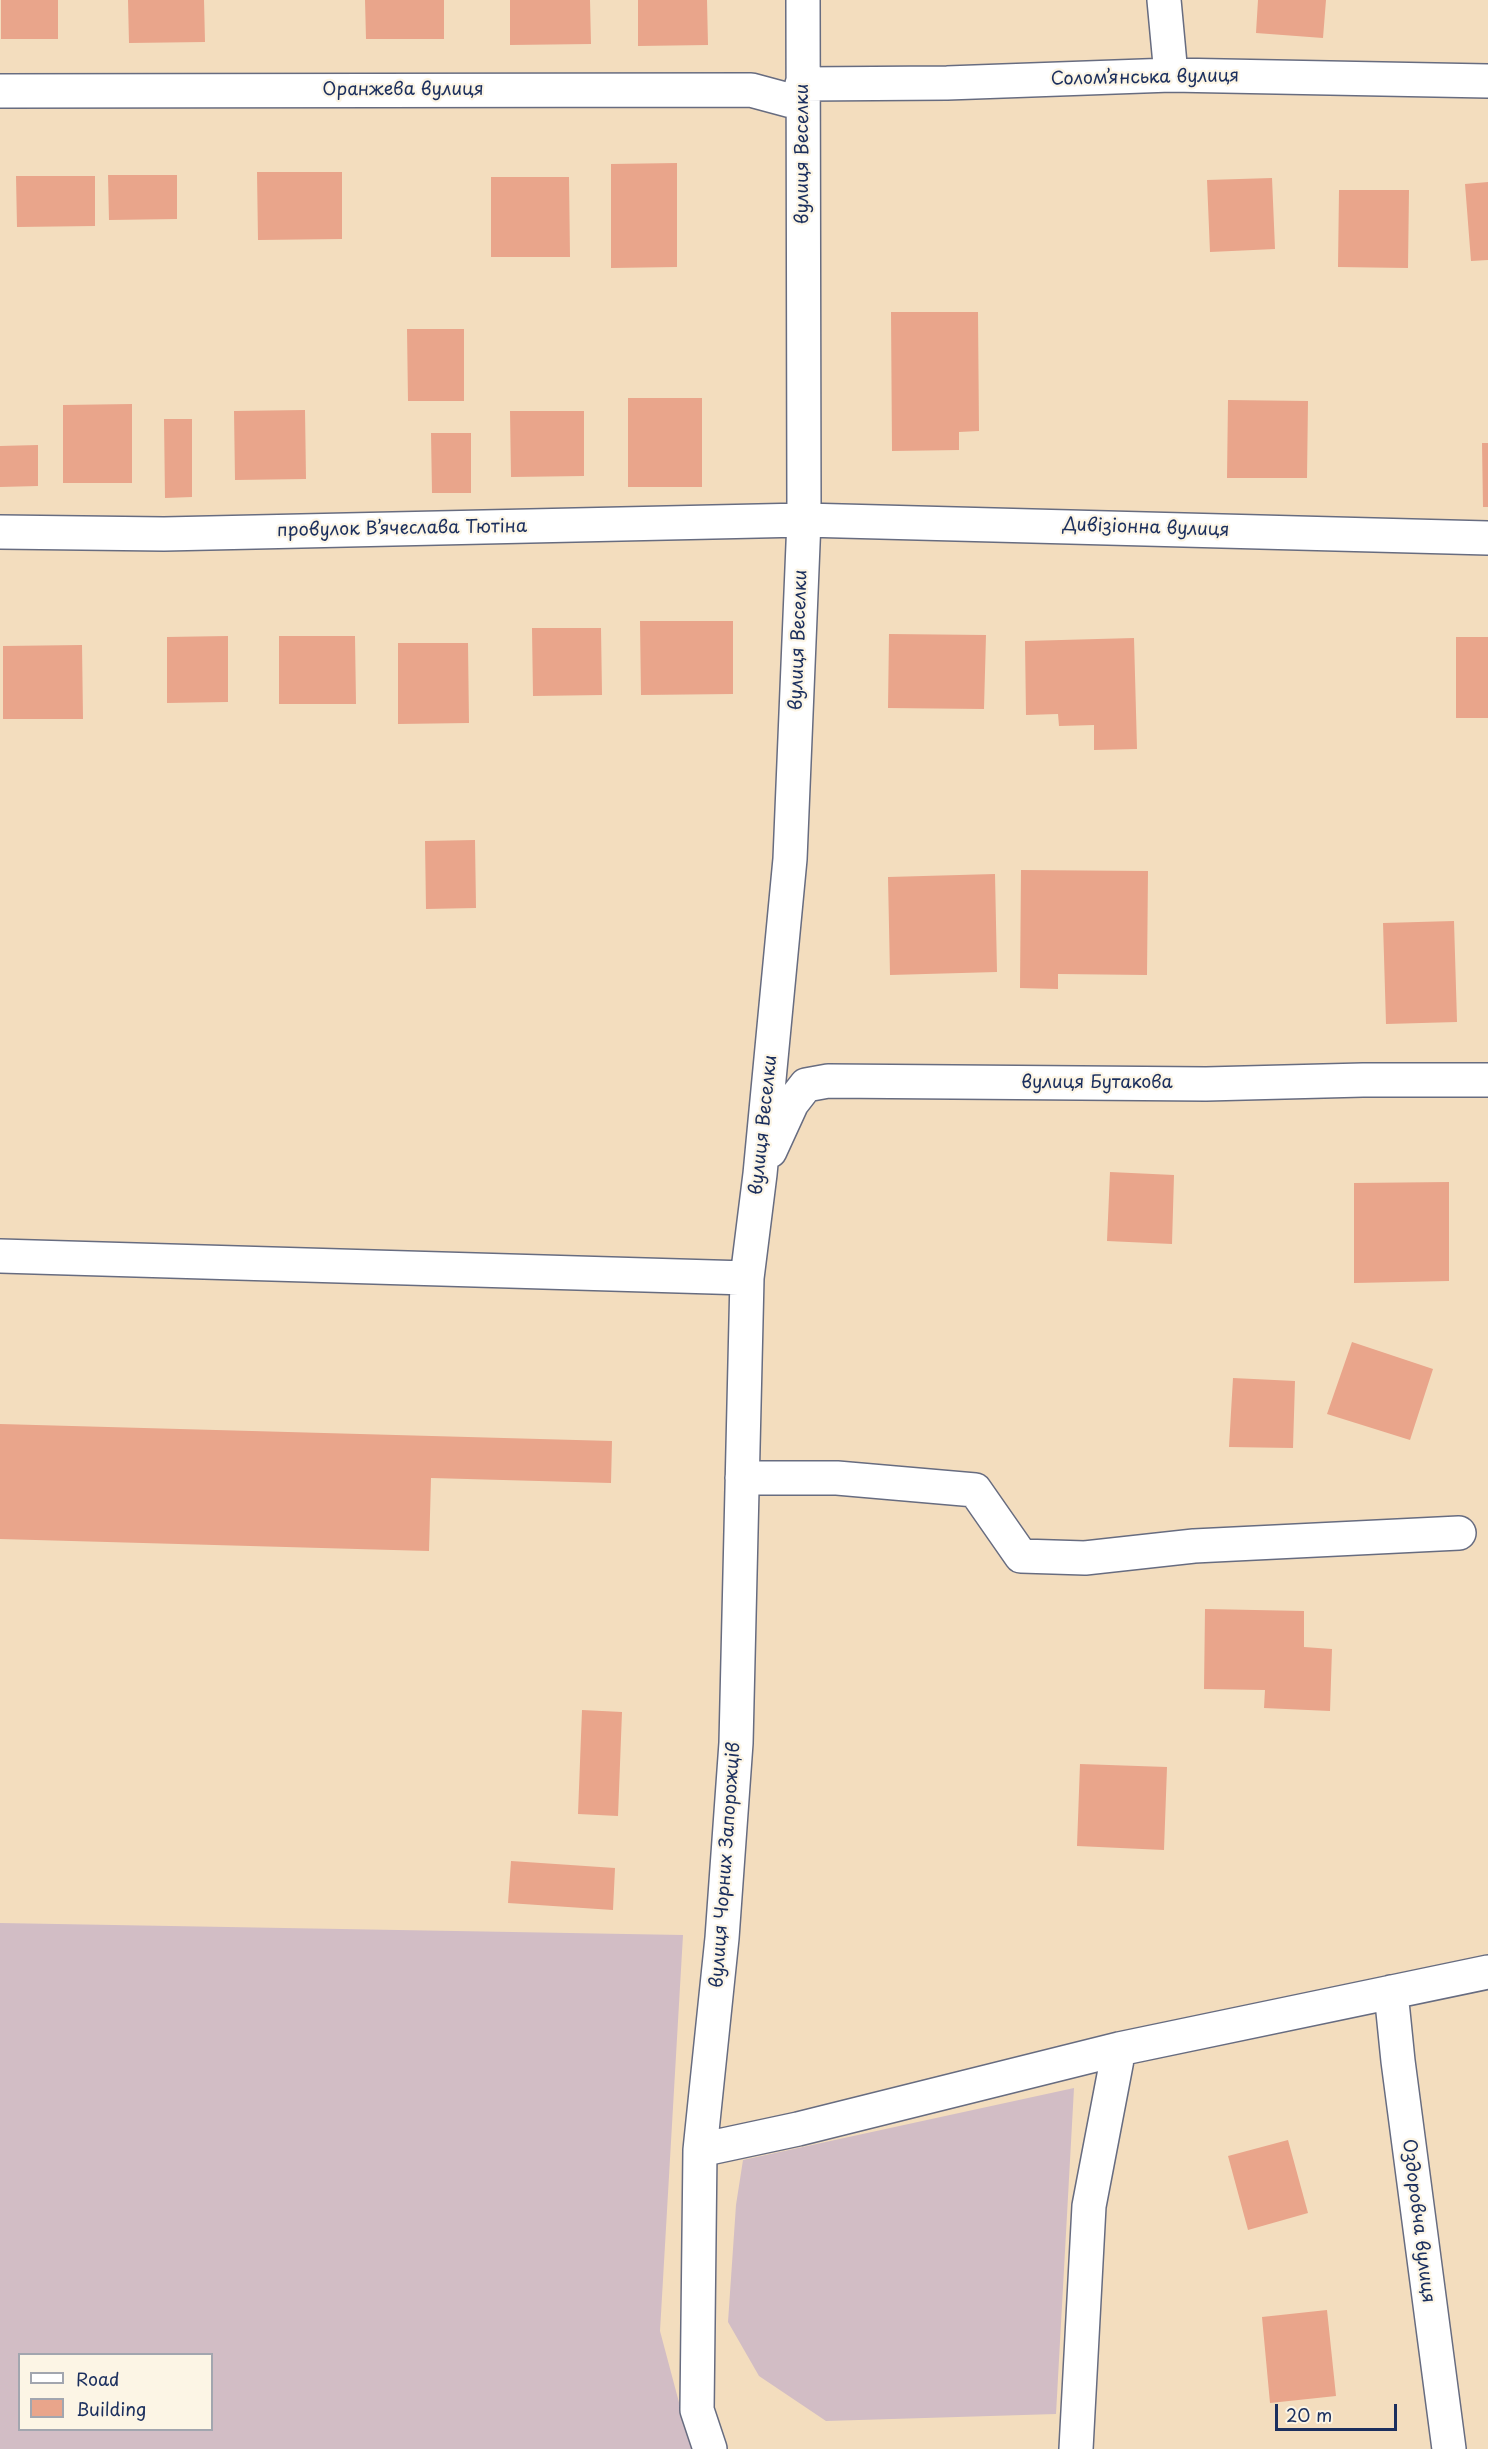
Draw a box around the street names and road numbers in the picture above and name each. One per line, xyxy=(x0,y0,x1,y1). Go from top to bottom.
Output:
street label: Соломʼянська вулиця xyxy=(1051,66,1239,90)
street label: Оранжева вулиця xyxy=(322,79,484,101)
street label: вулиця Веселки xyxy=(792,84,814,224)
street label: Дивізіонна вулиця xyxy=(1062,514,1230,542)
street label: провулок Вʼячеслава Тютіна xyxy=(277,516,527,542)
street label: вулиця Веселки xyxy=(786,569,812,711)
street label: вулиця Веселки xyxy=(746,1054,782,1196)
street label: вулиця Бутакова xyxy=(1021,1072,1173,1094)
street label: вулиця Чорних Запорожців xyxy=(707,1741,745,1989)
street label: Оздоровча вулиця xyxy=(1397,2138,1439,2304)

